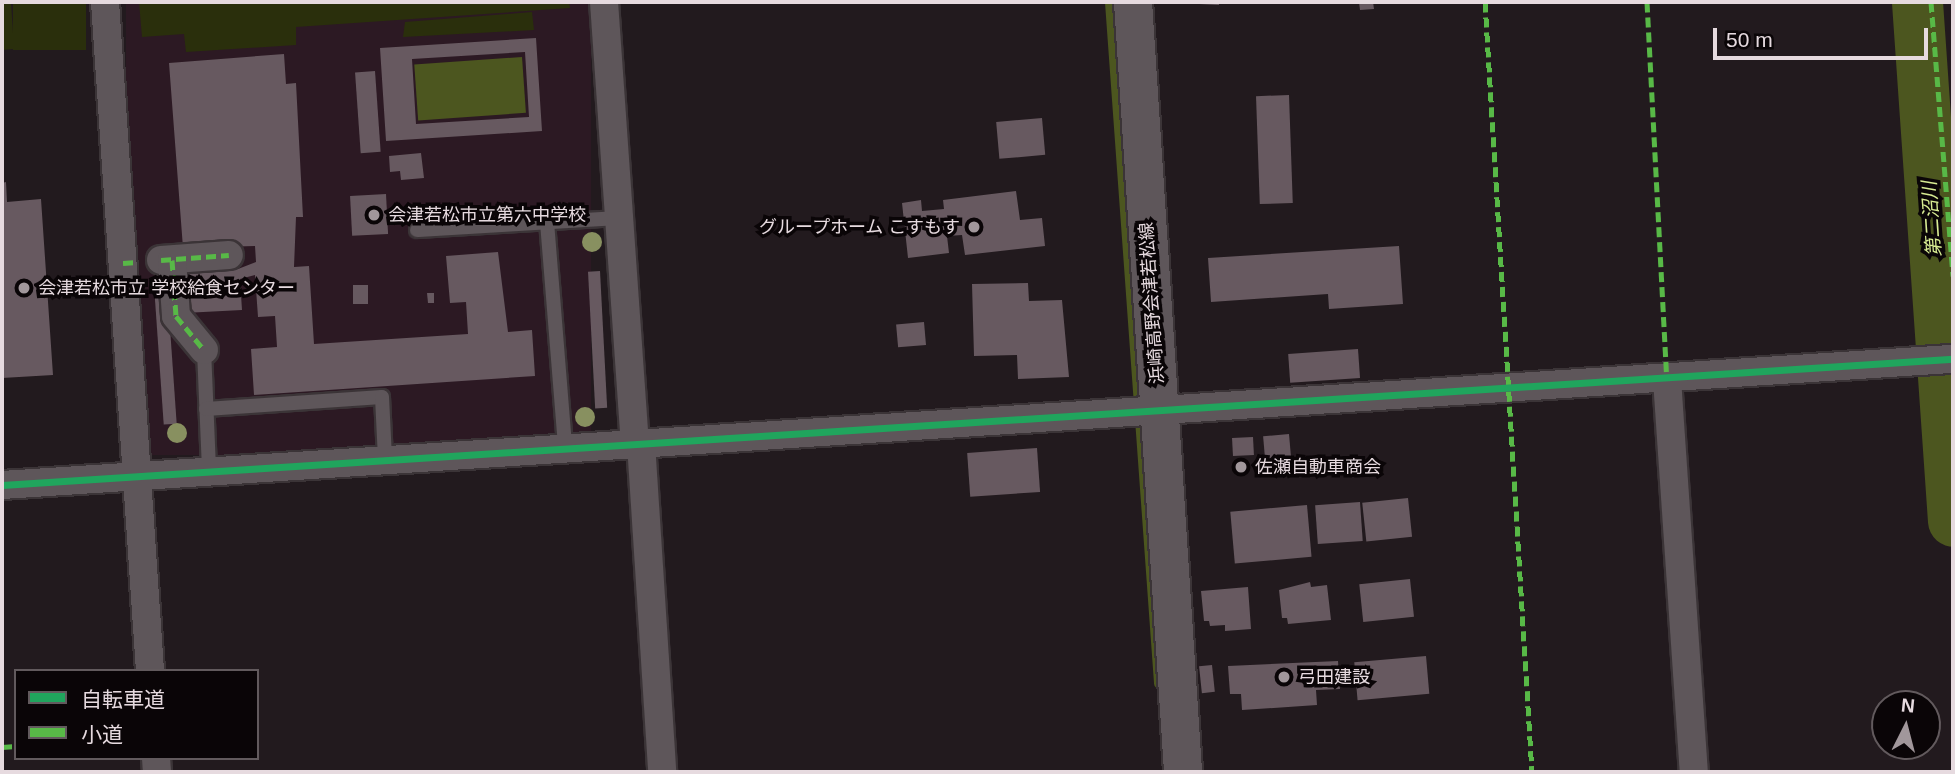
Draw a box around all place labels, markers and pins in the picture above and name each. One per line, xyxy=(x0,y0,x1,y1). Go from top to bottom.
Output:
place label: 会津若松市立第六中学校 xyxy=(388,204,586,226)
marker: 会津若松市立第六中学校 xyxy=(366,207,382,223)
place label: グループホーム こすもす xyxy=(757,216,960,238)
marker: グループホーム こすもす xyxy=(966,219,982,235)
place label: 会津若松市立 学校給食センター xyxy=(38,277,295,299)
marker: 会津若松市立 学校給食センター xyxy=(16,280,32,296)
place label: 佐瀬自動車商会 xyxy=(1255,456,1381,478)
marker: 佐瀬自動車商会 xyxy=(1233,459,1249,475)
place label: 弓田建設 xyxy=(1298,666,1370,688)
marker: 弓田建設 xyxy=(1276,669,1292,685)

